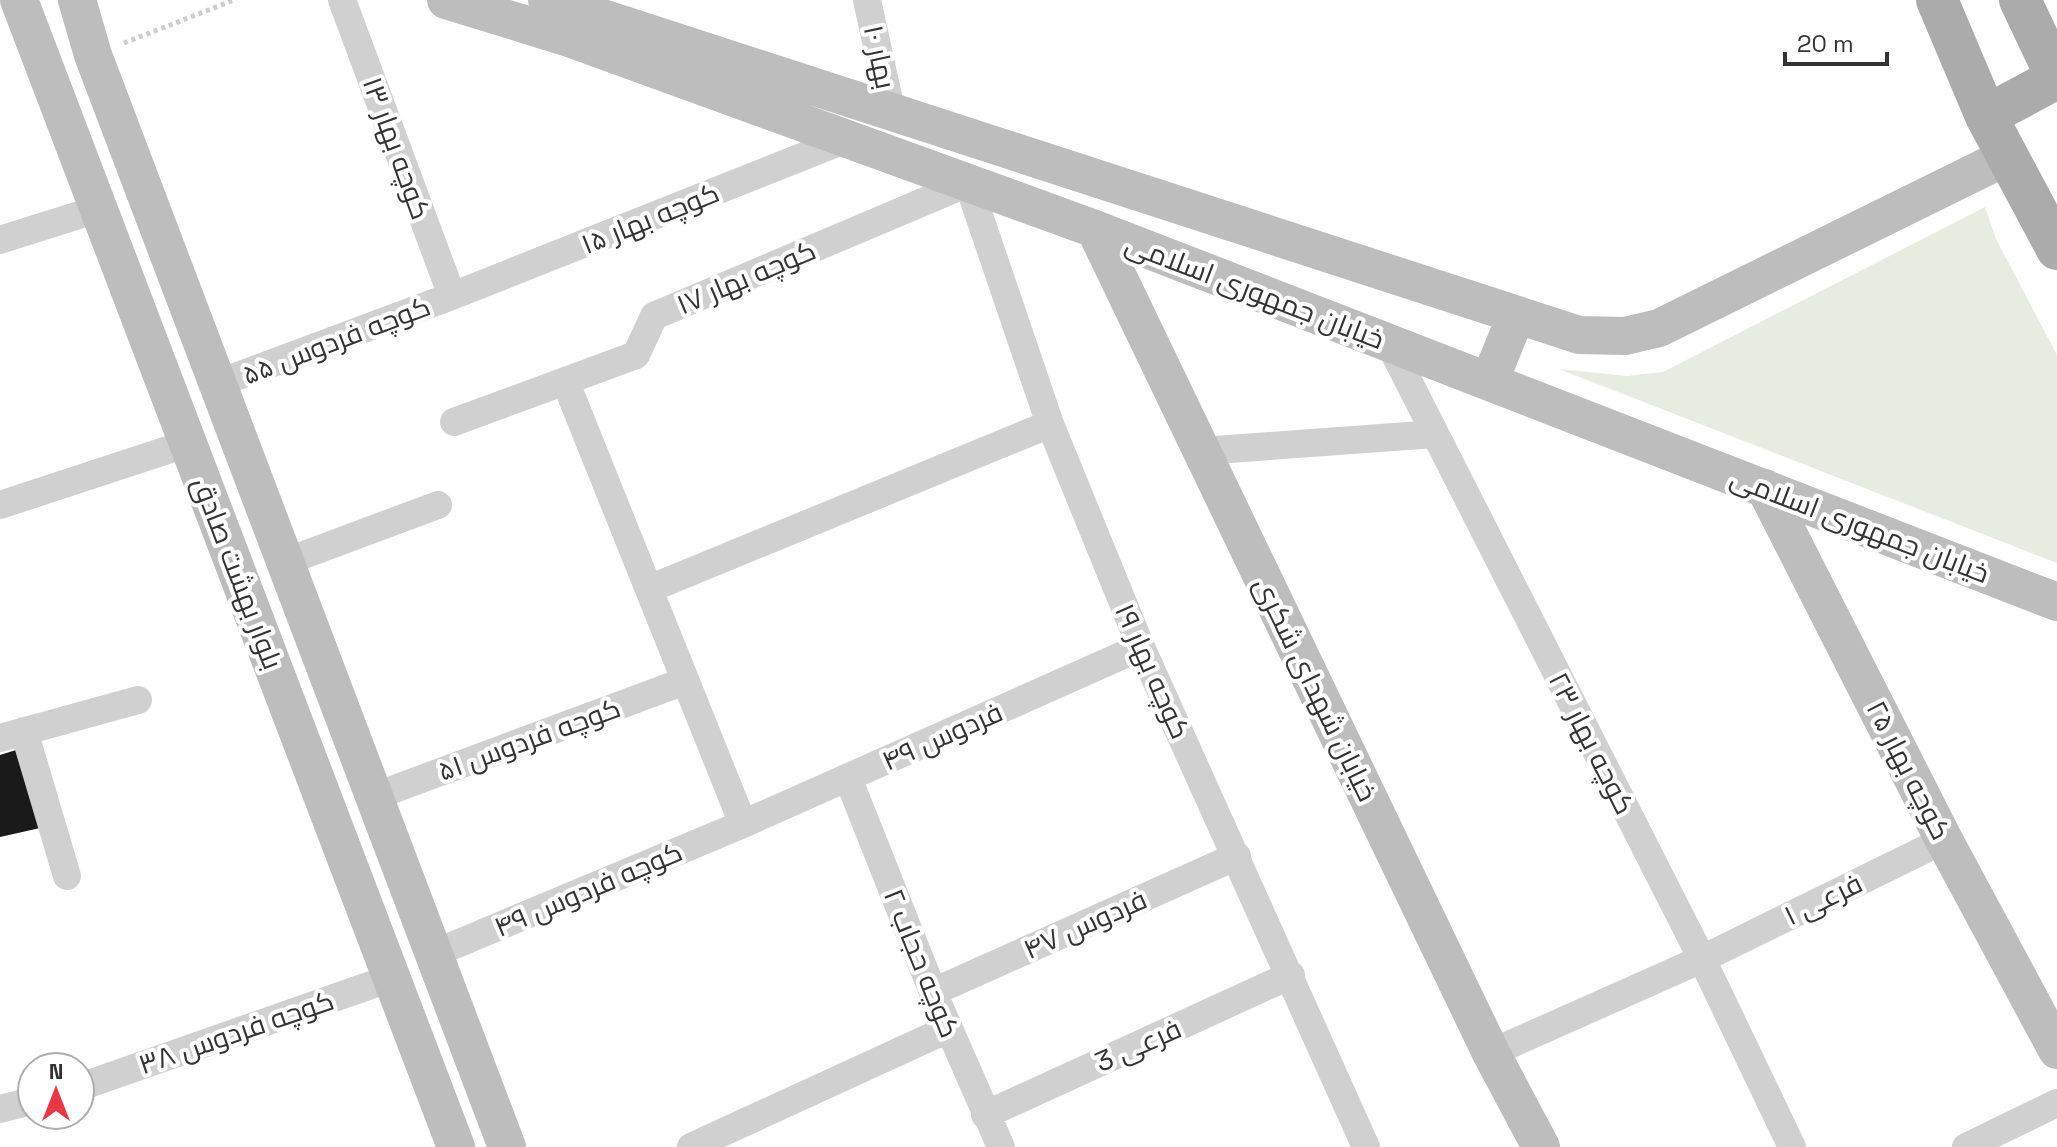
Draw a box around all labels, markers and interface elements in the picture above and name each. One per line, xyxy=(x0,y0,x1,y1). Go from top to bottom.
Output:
scale bar xyxy=(1785,16,1887,66)
street label: بهار ۱۰ xyxy=(856,22,904,92)
text: 20 m xyxy=(1797,28,1854,59)
street label: کوچه بهار ۱۳ xyxy=(354,72,439,224)
street label: کوچه بهار ۱۵ xyxy=(576,174,724,263)
street label: خیابان جمهوری اسلامی xyxy=(1120,225,1390,357)
street label: کوچه بهار ۱۷ xyxy=(671,232,821,323)
street label: کوچه فردوس ۵۵ xyxy=(237,288,435,393)
street label: خیابان جمهوری اسلامی xyxy=(1725,459,1995,591)
street label: بلوار بهشت صادق xyxy=(185,472,291,674)
street label: خیابان شهدای شکری xyxy=(1246,571,1386,807)
street label: کوچه بهار ۱۹ xyxy=(1106,598,1199,745)
street label: کوچه بهار ۲۳ xyxy=(1540,666,1643,821)
street label: کوچه فردوس ۵۱ xyxy=(433,689,626,790)
street label: فردوس ۴۹ xyxy=(876,693,1008,779)
street label: کوچه بهار ۲۵ xyxy=(1858,694,1959,846)
street label: کوچه فردوس ۴۹ xyxy=(488,833,688,946)
street label: فرعی ۱ xyxy=(1778,865,1868,933)
street label: فردوس ۴۷ xyxy=(1018,881,1152,967)
street label: کوچه حجاب ۲ xyxy=(875,883,968,1043)
street label: کوچه فردوس ۳۸ xyxy=(134,982,339,1083)
street label: فرعی 3 xyxy=(1089,1010,1187,1080)
north arrow xyxy=(16,1051,96,1131)
text: N xyxy=(49,1057,63,1085)

